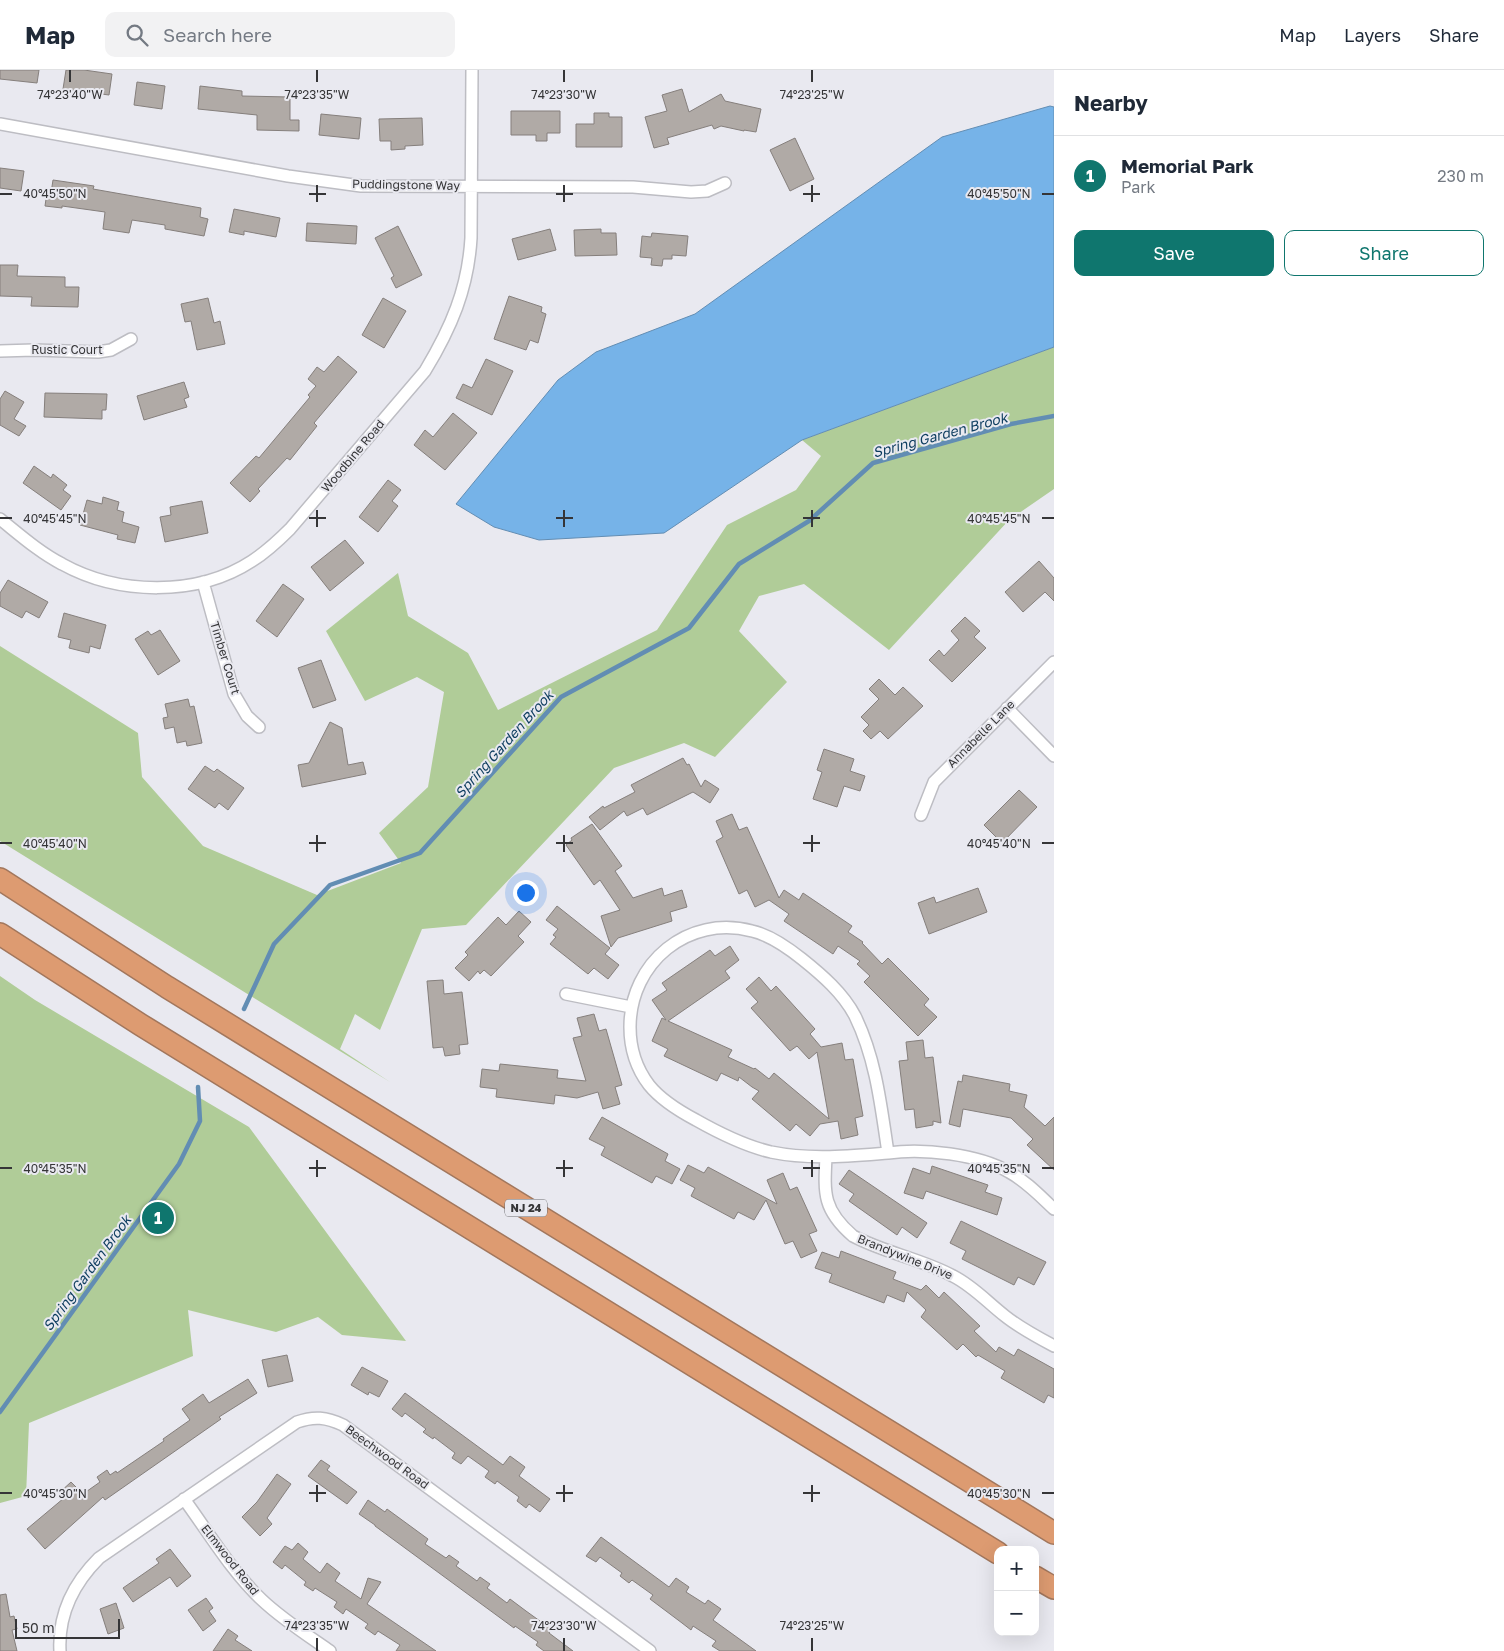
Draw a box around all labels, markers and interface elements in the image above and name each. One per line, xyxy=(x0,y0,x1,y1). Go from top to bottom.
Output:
search box xyxy=(105,12,455,57)
text: Map xyxy=(25,20,75,49)
icon: search xyxy=(123,21,151,49)
text: Search here xyxy=(163,23,272,46)
text: Map xyxy=(1279,24,1316,46)
text: Layers xyxy=(1344,24,1401,46)
text: Share xyxy=(1429,24,1479,46)
text: 74°23'40"W xyxy=(37,87,103,102)
text: 74°23'35"W xyxy=(285,87,350,102)
text: 74°23'30"W xyxy=(531,87,597,102)
text: 74°23'25"W xyxy=(780,87,845,102)
text: Nearby xyxy=(1074,90,1148,116)
text: Memorial Park xyxy=(1121,154,1254,177)
text: 1 xyxy=(1086,166,1094,186)
text: 230 m xyxy=(1437,166,1484,186)
street label: Puddingstone Way xyxy=(352,176,460,193)
text: Park xyxy=(1121,177,1156,197)
text: 40°45'50"N xyxy=(23,186,87,201)
text: 40°45'50"N xyxy=(967,186,1031,201)
button: Save xyxy=(1074,230,1274,276)
button: Share xyxy=(1284,230,1484,276)
street label: Rustic Court xyxy=(31,342,103,357)
water label: Spring Garden Brook xyxy=(871,408,1011,461)
street label: Woodbine Road xyxy=(318,416,387,495)
text: 40°45'45"N xyxy=(23,511,87,526)
text: 40°45'45"N xyxy=(967,511,1031,526)
street label: Timber Court xyxy=(207,619,244,696)
water label: Spring Garden Brook xyxy=(451,685,558,801)
street label: Annabelle Lane xyxy=(944,697,1018,771)
text: 40°45'40"N xyxy=(23,836,87,851)
text: 40°45'40"N xyxy=(967,836,1031,851)
your location xyxy=(513,880,539,906)
text: 40°45'35"N xyxy=(23,1161,87,1176)
text: 40°45'35"N xyxy=(967,1161,1031,1176)
pin: 1 xyxy=(142,1199,174,1237)
road number: NJ 24 xyxy=(505,1200,547,1216)
water label: Spring Garden Brook xyxy=(39,1210,136,1334)
street label: Brandywine Drive xyxy=(855,1231,955,1282)
street label: Beechwood Road xyxy=(343,1421,432,1492)
text: 40°45'30"N xyxy=(23,1486,87,1501)
text: 40°45'30"N xyxy=(967,1486,1031,1501)
street label: Elmwood Road xyxy=(198,1521,263,1598)
map controls xyxy=(994,1546,1039,1636)
button: + xyxy=(994,1546,1039,1591)
button: − xyxy=(994,1591,1039,1636)
scale bar xyxy=(15,1616,120,1639)
text: 74°23'35"W xyxy=(285,1618,350,1633)
text: 74°23'30"W xyxy=(531,1618,597,1633)
text: 74°23'25"W xyxy=(780,1618,845,1633)
text: 50 m xyxy=(22,1619,55,1636)

